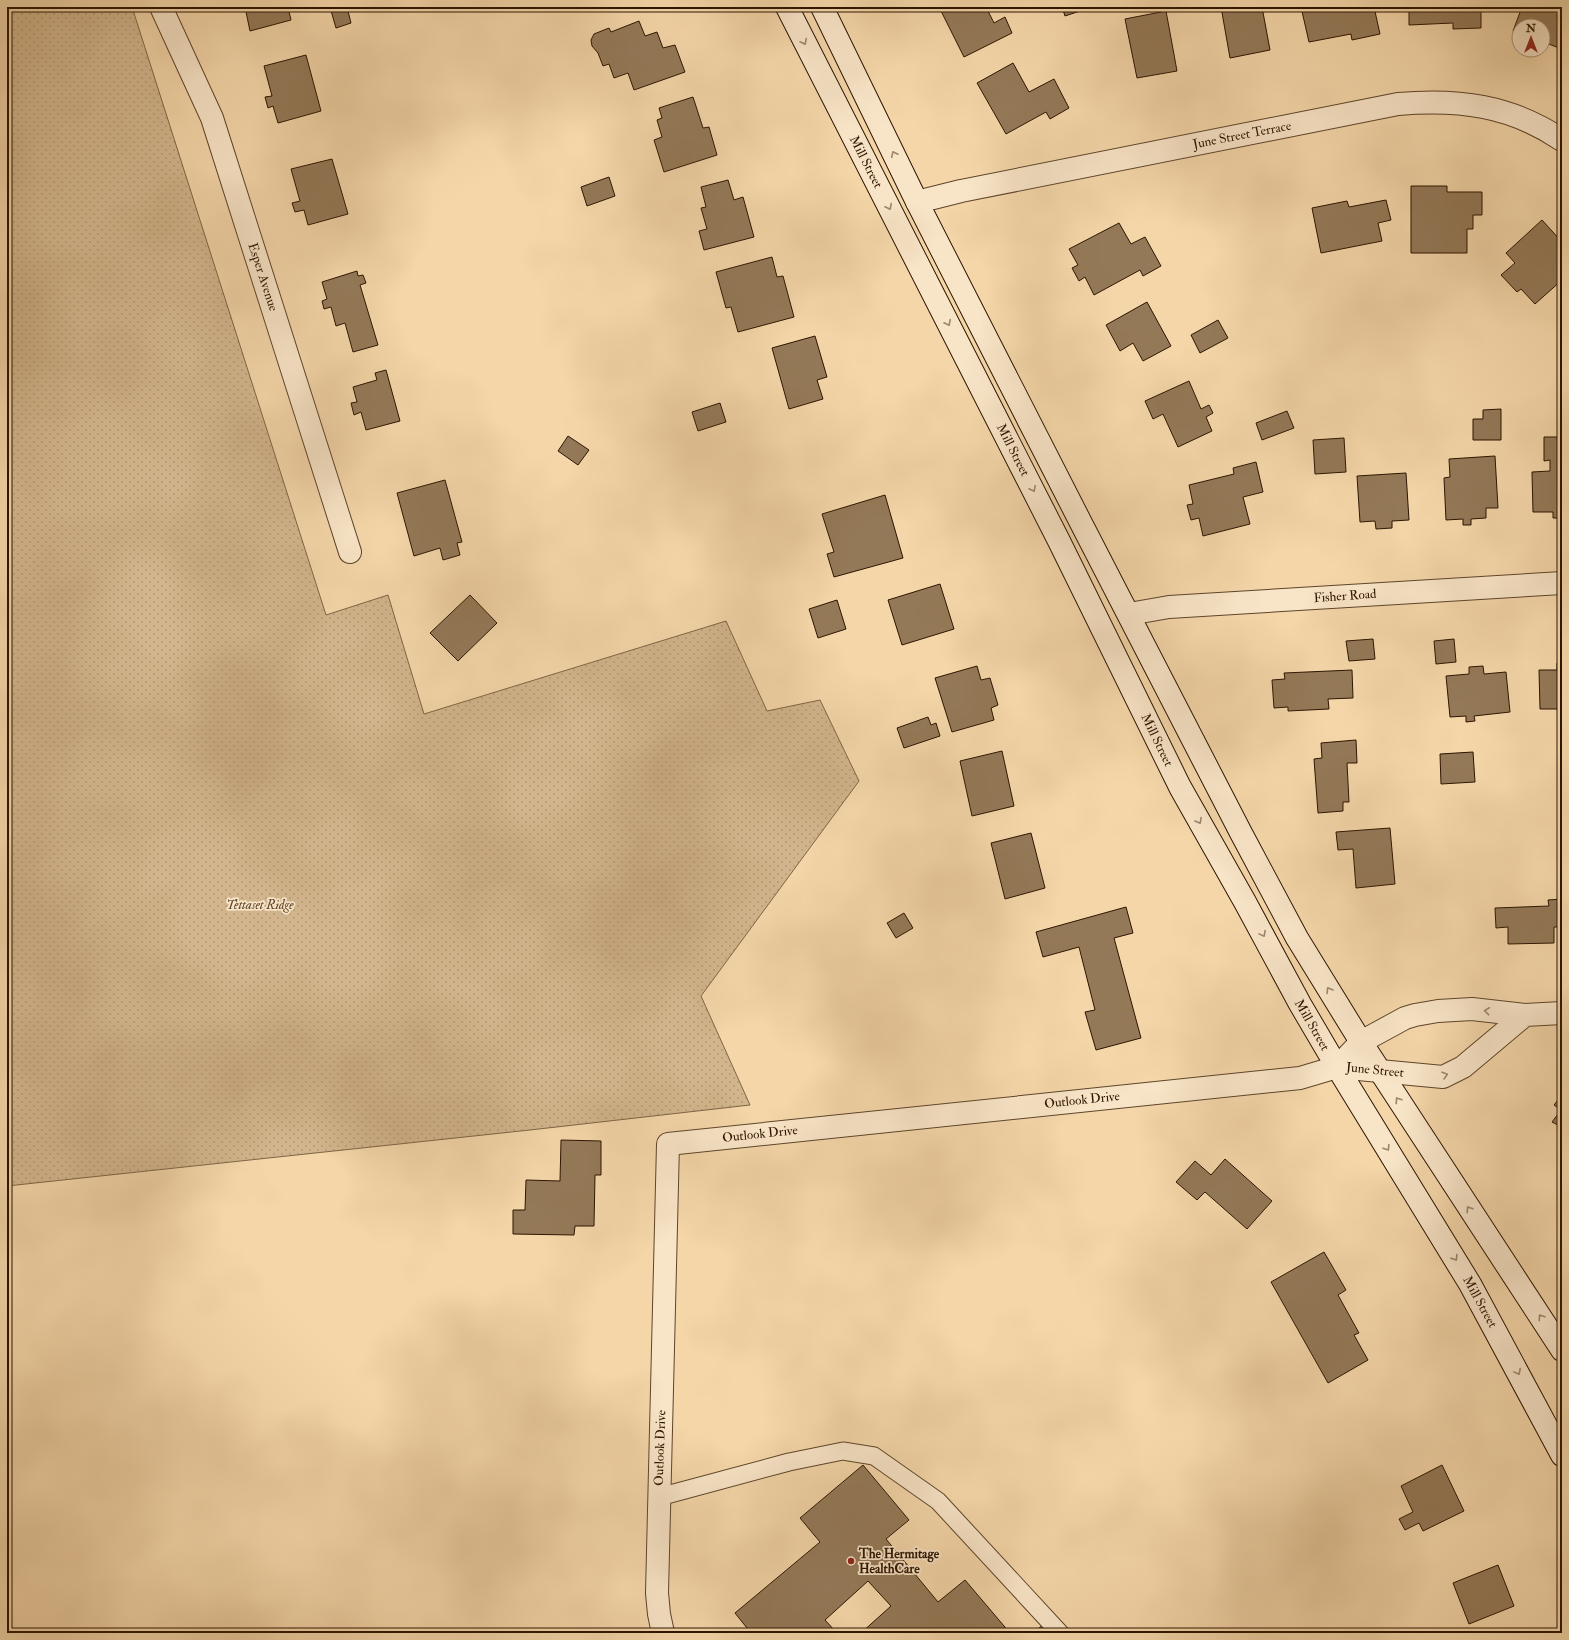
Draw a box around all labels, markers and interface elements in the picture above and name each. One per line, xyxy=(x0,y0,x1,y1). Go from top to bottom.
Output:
north arrow xyxy=(1511,18,1551,58)
text: N xyxy=(1525,22,1537,35)
one-way arrow xyxy=(800,38,807,45)
street label: June Street Terrace xyxy=(1191,118,1293,153)
street label: Mill Street xyxy=(846,133,886,191)
one-way arrow xyxy=(891,151,899,159)
one-way arrow xyxy=(884,203,892,211)
street label: Esper Avenue xyxy=(243,241,282,314)
one-way arrow xyxy=(943,319,951,326)
street label: Mill Street xyxy=(993,421,1033,479)
one-way arrow xyxy=(1028,485,1035,492)
street label: Fisher Road xyxy=(1313,586,1378,606)
street label: Mill Street xyxy=(1137,711,1177,769)
one-way arrow xyxy=(1195,817,1202,824)
park label: Tettaset Ridge xyxy=(226,897,294,913)
one-way arrow xyxy=(1258,930,1265,937)
one-way arrow xyxy=(1326,987,1334,994)
street label: Mill Street xyxy=(1291,996,1333,1054)
one-way arrow xyxy=(1484,1007,1490,1016)
street label: June Street xyxy=(1344,1059,1405,1081)
one-way arrow xyxy=(1441,1071,1448,1080)
street label: Outlook Drive xyxy=(1043,1088,1121,1112)
one-way arrow xyxy=(1396,1097,1403,1104)
street label: Outlook Drive xyxy=(721,1122,799,1146)
one-way arrow xyxy=(1382,1144,1389,1151)
one-way arrow xyxy=(1466,1206,1474,1213)
one-way arrow xyxy=(1450,1254,1457,1261)
street label: Mill Street xyxy=(1459,1273,1501,1331)
one-way arrow xyxy=(1538,1314,1546,1321)
one-way arrow xyxy=(1513,1368,1521,1375)
street label: Outlook Drive xyxy=(651,1409,669,1486)
place label: The Hermitage HealthCare xyxy=(858,1546,940,1577)
marker: The Hermitage HealthCare xyxy=(846,1556,856,1566)

